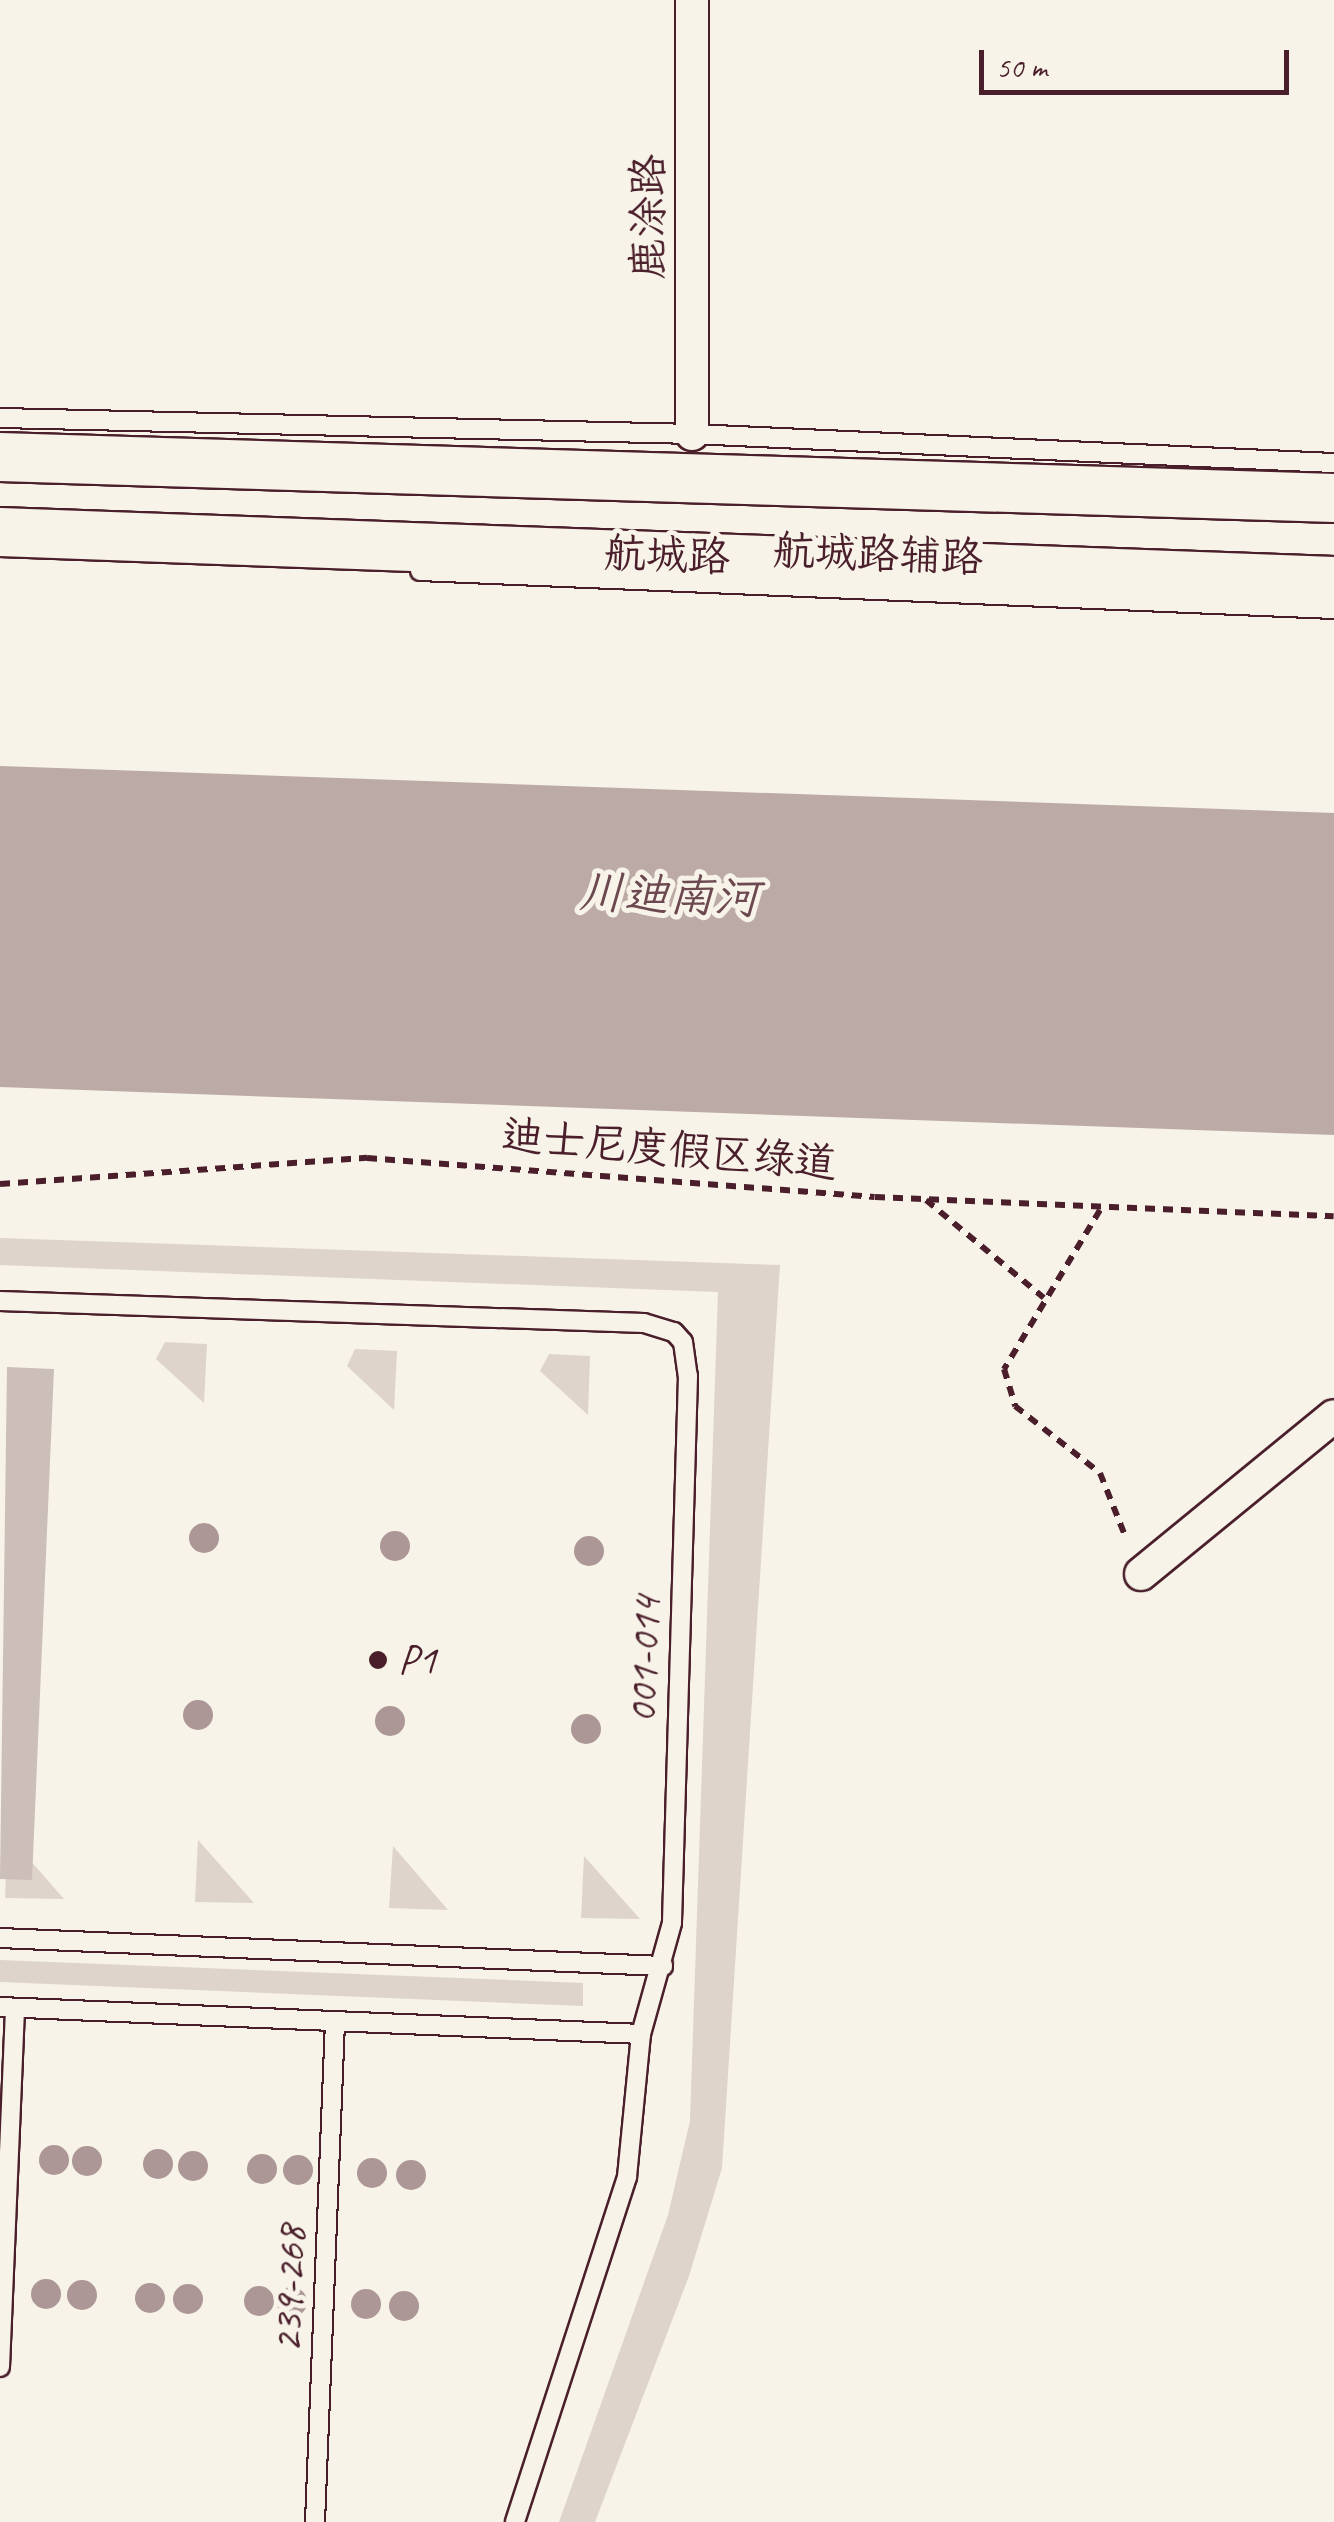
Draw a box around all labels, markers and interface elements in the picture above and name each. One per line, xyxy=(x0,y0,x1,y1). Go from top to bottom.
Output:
scale bar xyxy=(984,30,1294,92)
text: 50 m xyxy=(996,48,1047,86)
street label: 鹿涂路 xyxy=(624,154,674,280)
street label: 航城路辅路 xyxy=(772,526,984,584)
street label: 航城路 xyxy=(603,529,731,583)
water label: 川迪南河 xyxy=(578,866,760,926)
street label: 迪士尼度假区绿道 xyxy=(499,1110,839,1190)
street label: 001-014 xyxy=(618,1596,672,1724)
place label: P1 xyxy=(398,1635,436,1685)
marker: P1 xyxy=(367,1649,389,1671)
street label: 239-268 xyxy=(263,2225,317,2353)

